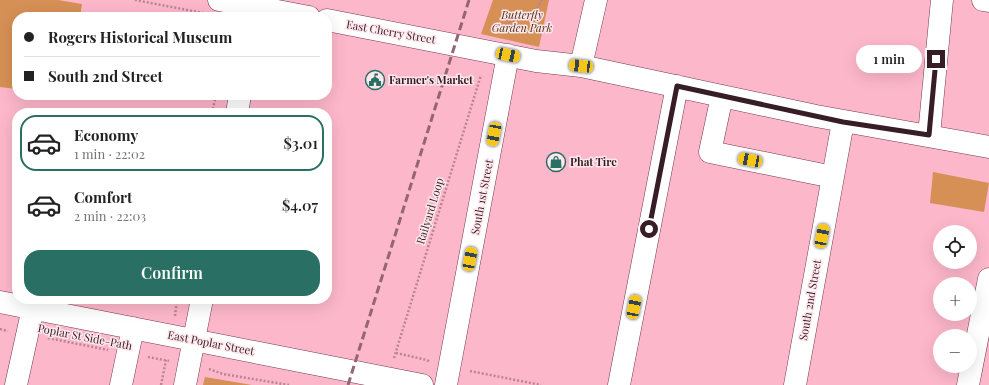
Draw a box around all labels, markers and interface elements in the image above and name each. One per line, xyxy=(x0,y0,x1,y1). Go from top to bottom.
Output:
park label: Butterfly Garden Park xyxy=(492,7,552,35)
street label: East Cherry Street xyxy=(345,16,437,47)
text: Rogers Historical Museum xyxy=(48,27,232,47)
callout: 1 min xyxy=(856,45,922,73)
car xyxy=(495,47,521,63)
text: 1 min xyxy=(873,50,905,67)
route end xyxy=(927,50,945,68)
car xyxy=(568,59,594,73)
text: South 2nd Street xyxy=(48,66,163,86)
public building icon: Farmer's Market xyxy=(364,69,386,91)
place label: Farmer's Market xyxy=(389,72,473,87)
car xyxy=(486,121,502,147)
icon: car xyxy=(26,125,62,161)
text: Economy xyxy=(74,125,138,145)
text: $3.01 xyxy=(284,133,318,153)
text: 1 min · 22:02 xyxy=(74,145,145,162)
shop icon: Phat Tire xyxy=(545,151,567,173)
car xyxy=(737,152,763,168)
place label: Phat Tire xyxy=(570,154,617,169)
street label: South 1st Street xyxy=(467,158,496,236)
street label: Railyard Loop xyxy=(412,176,447,246)
icon: car xyxy=(26,187,62,223)
text: Comfort xyxy=(74,187,132,207)
text: $4.07 xyxy=(282,195,318,215)
text: 2 min · 22:03 xyxy=(74,207,146,224)
route start xyxy=(640,220,658,238)
car xyxy=(814,223,830,249)
map controls xyxy=(933,225,977,373)
button: locate xyxy=(933,225,977,269)
car xyxy=(462,246,478,272)
button: Confirm xyxy=(24,250,320,296)
street label: South 2nd Street xyxy=(795,258,824,342)
button: + xyxy=(933,277,977,321)
car xyxy=(626,294,642,320)
street label: Poplar St Side-Path xyxy=(37,320,134,353)
street label: East Poplar Street xyxy=(167,327,256,358)
button: − xyxy=(933,329,977,373)

